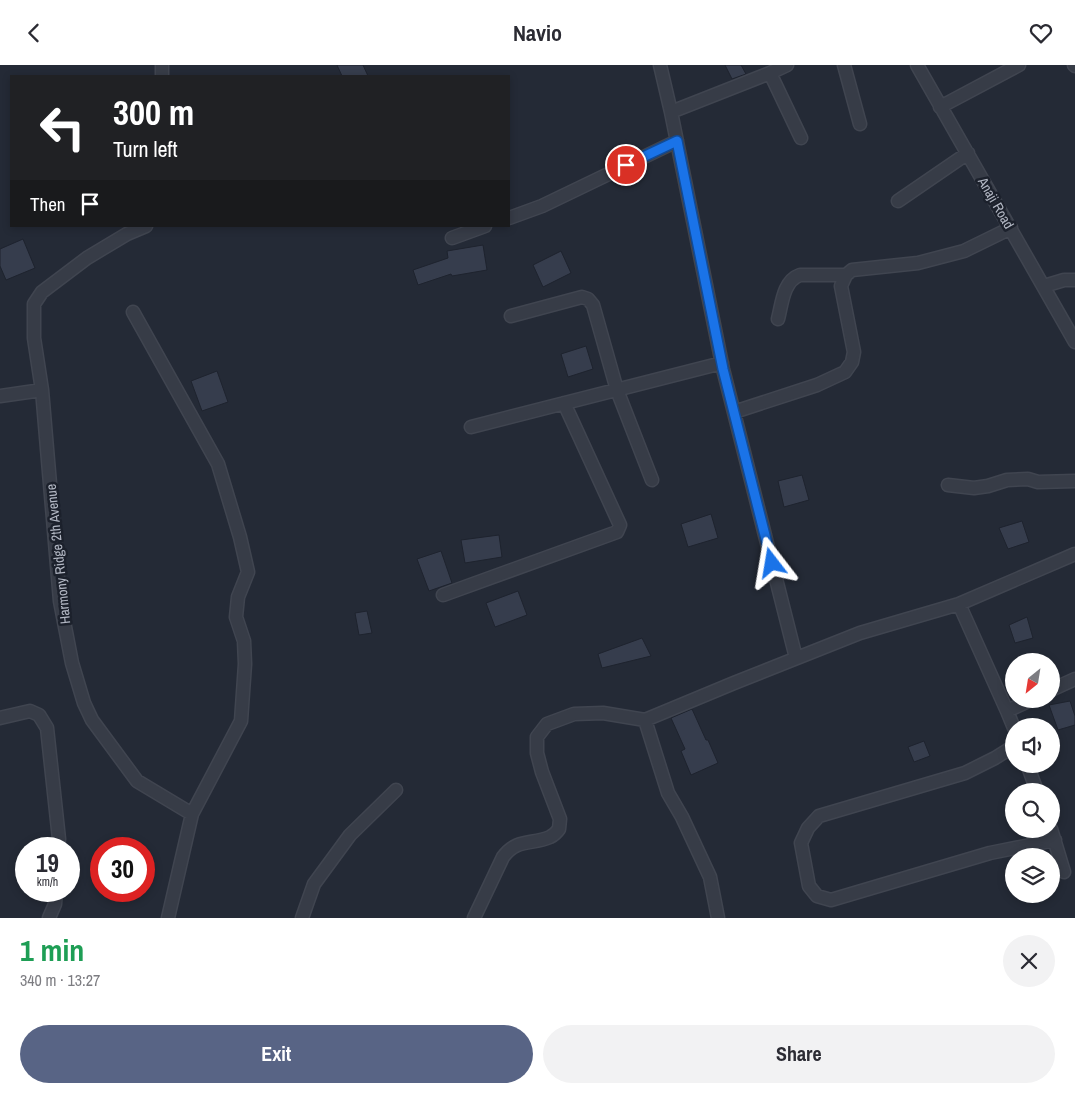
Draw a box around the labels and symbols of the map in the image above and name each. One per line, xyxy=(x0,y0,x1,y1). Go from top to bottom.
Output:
pin xyxy=(605,144,647,186)
street label: Anaji Road xyxy=(974,173,1018,232)
street label: Harmony Ridge 2th Avenue xyxy=(42,483,74,625)
position arrow xyxy=(745,536,797,588)
north arrow xyxy=(1005,653,1060,707)
speed limit sign: 30 xyxy=(90,837,155,902)

